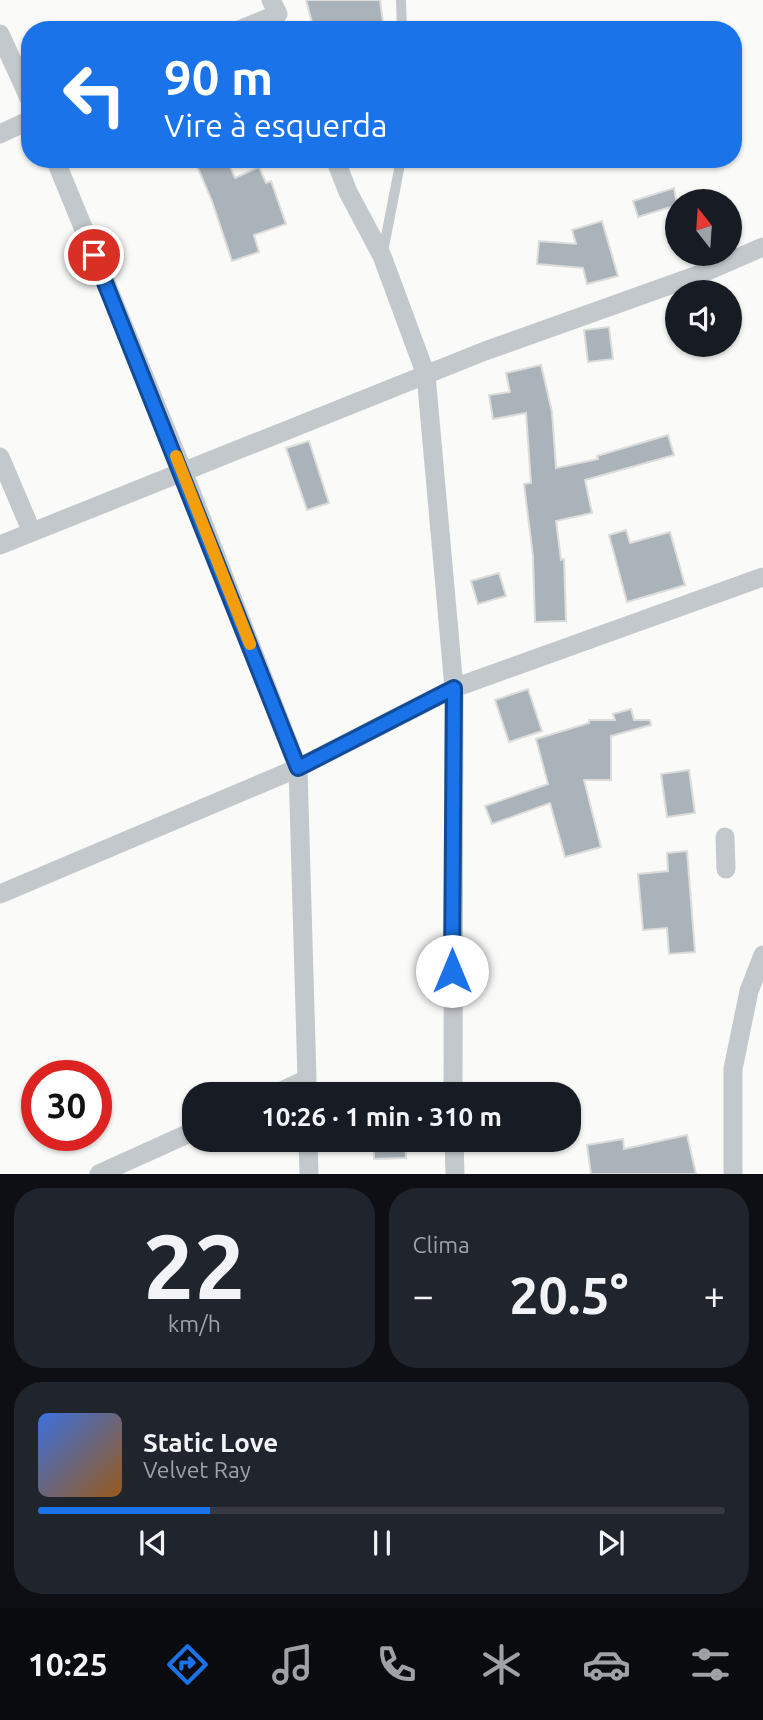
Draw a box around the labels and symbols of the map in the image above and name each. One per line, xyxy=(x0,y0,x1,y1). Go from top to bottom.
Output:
north arrow xyxy=(665,189,742,266)
pin xyxy=(64,225,124,285)
position arrow xyxy=(415,934,489,1008)
speed limit sign: 30 xyxy=(21,1060,112,1151)

